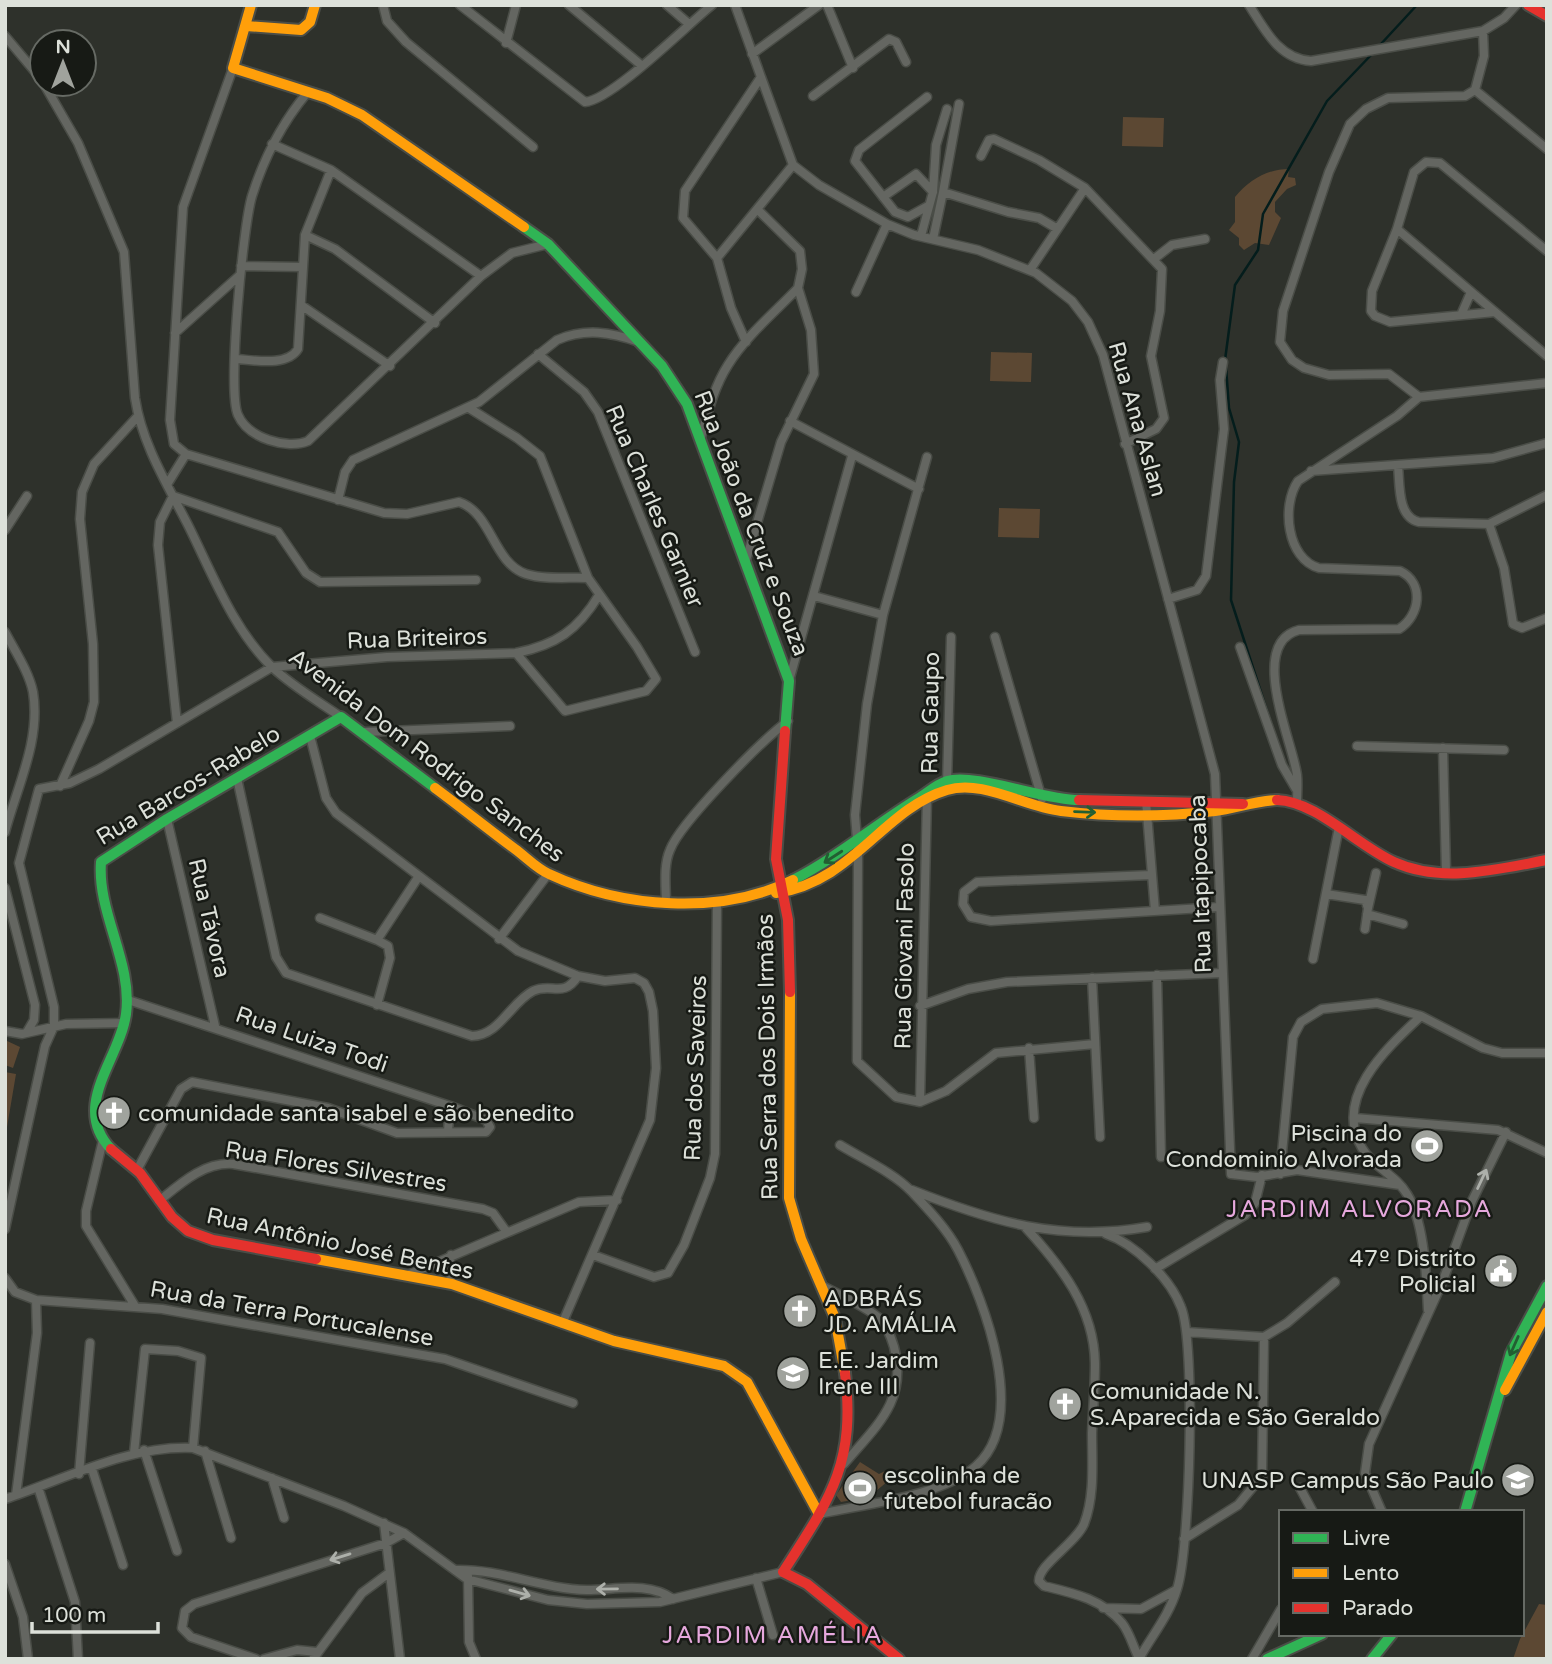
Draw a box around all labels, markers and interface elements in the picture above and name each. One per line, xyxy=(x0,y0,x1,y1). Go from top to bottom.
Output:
north arrow xyxy=(28,28,98,98)
text: N xyxy=(55,36,71,58)
street label: Rua Ana Aslan xyxy=(1102,338,1173,500)
street label: Rua João da Cruz e Souza xyxy=(687,387,815,660)
street label: Rua Charles Garnier xyxy=(599,401,710,612)
street label: Rua Briteiros xyxy=(346,623,488,655)
street label: Avenida Dom Rodrigo Sanches xyxy=(283,643,570,869)
street label: Rua Gaupo xyxy=(916,652,946,774)
street label: Rua Barcos-Rabelo xyxy=(91,720,286,852)
street label: Rua Itapipocaba xyxy=(1184,794,1218,974)
one-way arrow xyxy=(1074,805,1097,818)
street label: Rua Giovani Fasolo xyxy=(889,842,921,1050)
one-way arrow xyxy=(823,850,843,864)
street label: Rua Távora xyxy=(182,856,236,981)
street label: Rua Serra dos Dois Irmãos xyxy=(752,914,784,1200)
street label: Rua dos Saveiros xyxy=(679,975,713,1161)
street label: Rua Luiza Todi xyxy=(232,1001,392,1079)
church icon: comunidade santa isabel e são benedito xyxy=(95,1094,133,1132)
place label: comunidade santa isabel e são benedito xyxy=(138,1100,575,1128)
place label: Piscina do Condominio Alvorada xyxy=(1165,1120,1402,1174)
sports icon: Piscina do Condominio Alvorada xyxy=(1408,1127,1446,1165)
street label: Rua Flores Silvestres xyxy=(223,1136,449,1198)
one-way arrow xyxy=(1476,1169,1489,1190)
district label: JARDIM ALVORADA xyxy=(1226,1195,1494,1224)
street label: Rua Antônio José Bentes xyxy=(204,1202,476,1286)
place label: 47º Distrito Policial xyxy=(1349,1245,1476,1299)
public building icon: 47º Distrito Policial xyxy=(1482,1252,1520,1290)
street label: Rua da Terra Portucalense xyxy=(148,1275,436,1353)
place label: ADBRÁS JD. AMÁLIA xyxy=(824,1285,957,1339)
church icon: ADBRÁS JD. AMÁLIA xyxy=(781,1292,819,1330)
one-way arrow xyxy=(1507,1334,1520,1356)
place label: E.E. Jardim Irene III xyxy=(818,1347,939,1401)
school or university icon: E.E. Jardim Irene III xyxy=(774,1354,812,1392)
place label: Comunidade N. S.Aparecida e São Geraldo xyxy=(1090,1378,1380,1432)
church icon: Comunidade N. S.Aparecida e São Geraldo xyxy=(1046,1385,1084,1423)
school or university icon: UNASP Campus São Paulo xyxy=(1499,1461,1537,1499)
place label: escolinha de futebol furacão xyxy=(884,1462,1052,1516)
place label: UNASP Campus São Paulo xyxy=(1201,1467,1494,1495)
sports icon: escolinha de futebol furacão xyxy=(841,1469,879,1507)
legend xyxy=(1279,1510,1524,1636)
text: Livre xyxy=(1342,1526,1390,1551)
one-way arrow xyxy=(330,1551,352,1564)
text: Lento xyxy=(1342,1561,1399,1586)
one-way arrow xyxy=(596,1583,619,1596)
one-way arrow xyxy=(509,1587,531,1600)
scale bar xyxy=(32,1590,158,1634)
text: Parado xyxy=(1342,1596,1413,1621)
text: 100 m xyxy=(42,1603,106,1628)
district label: JARDIM AMÉLIA xyxy=(662,1620,884,1650)

